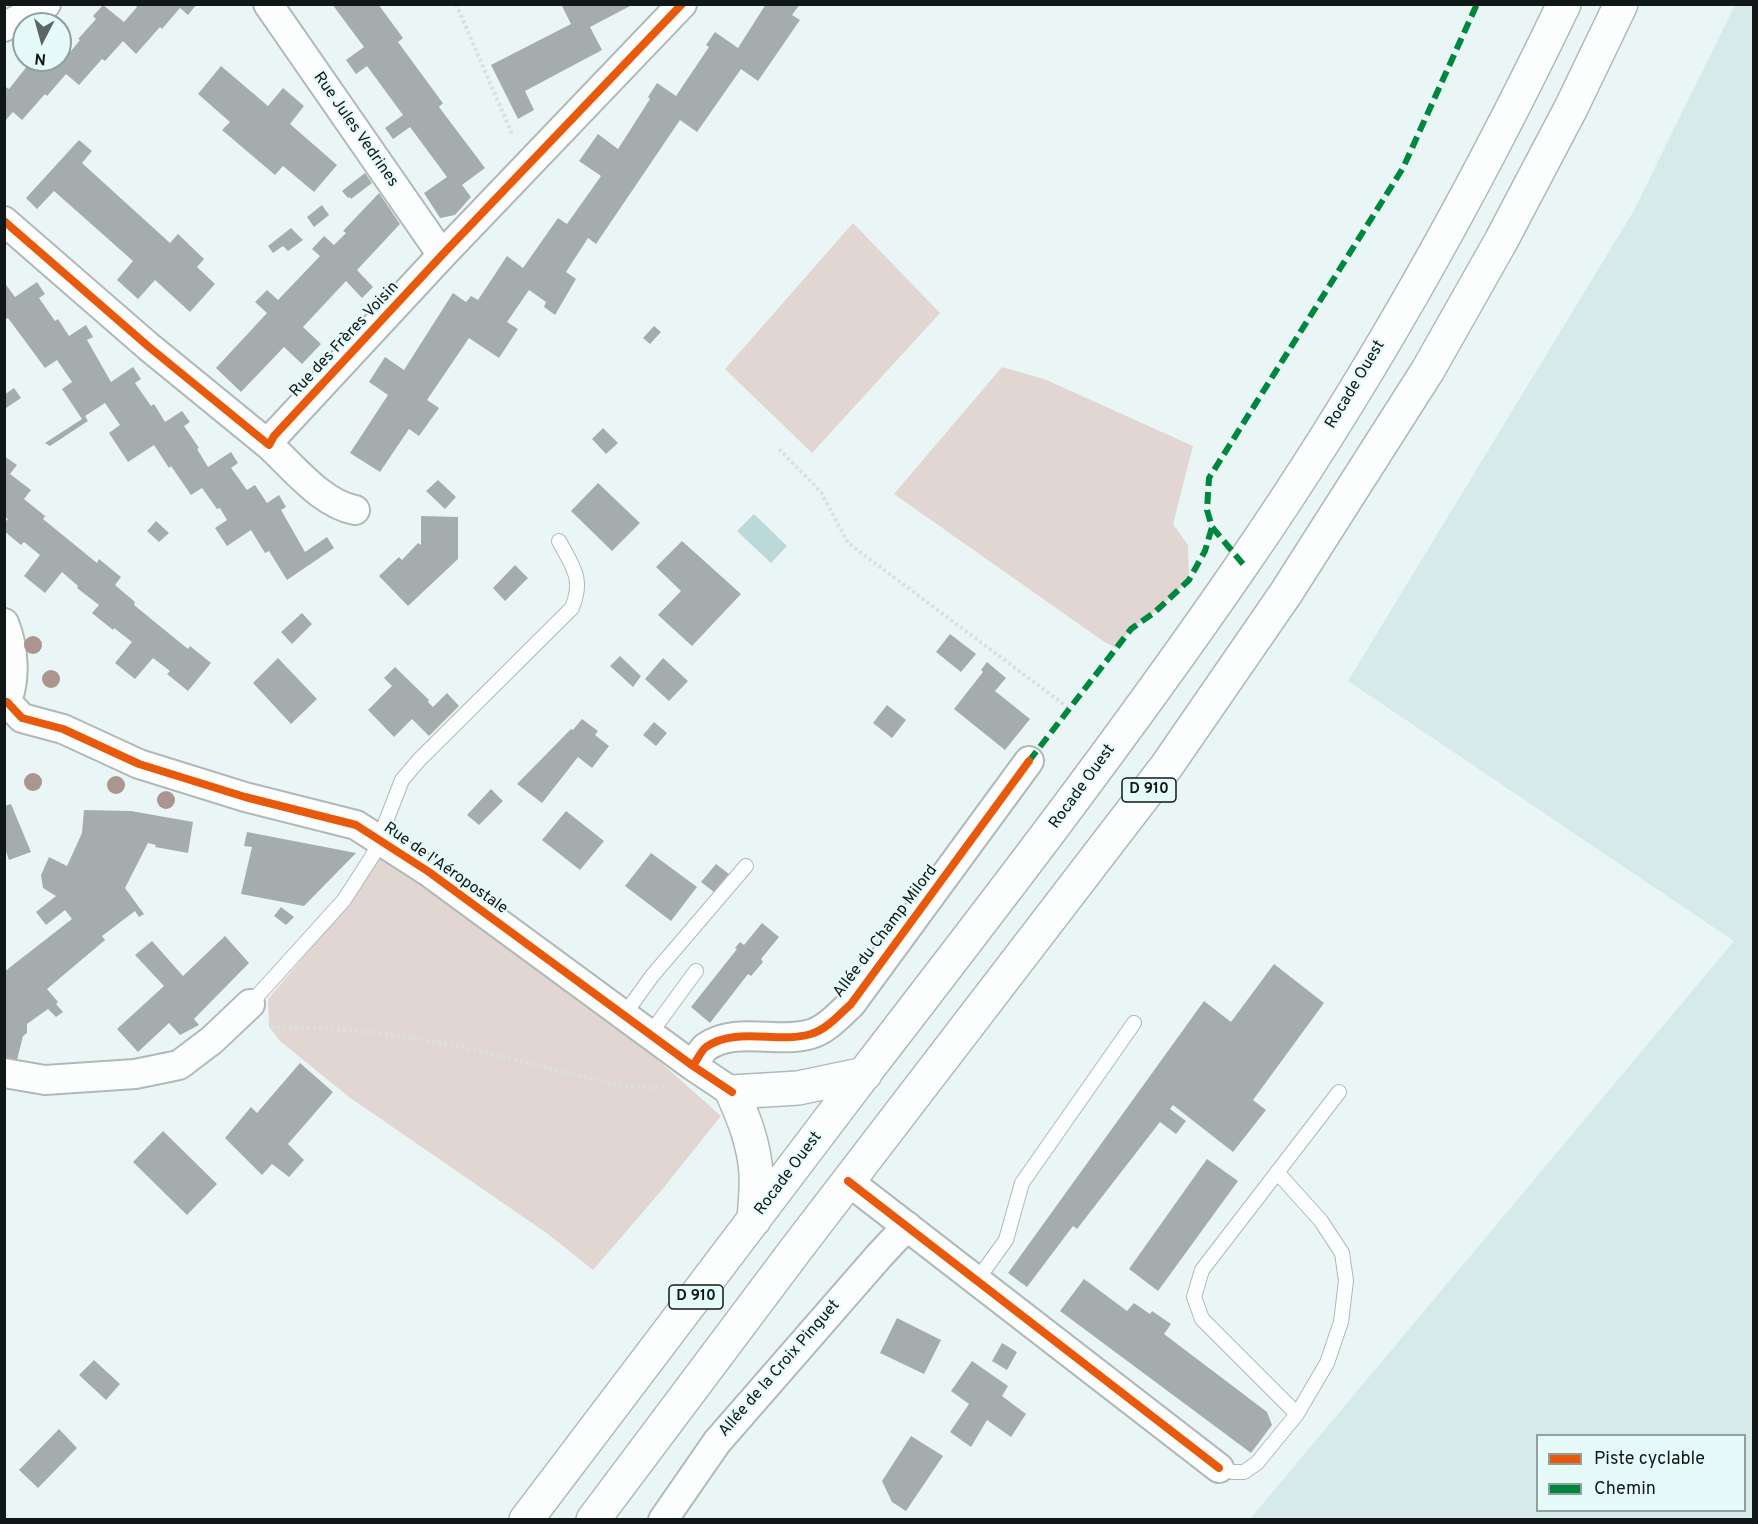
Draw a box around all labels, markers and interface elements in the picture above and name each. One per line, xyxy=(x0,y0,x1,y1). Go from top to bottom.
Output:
north arrow xyxy=(12,12,72,72)
text: N xyxy=(34,47,47,68)
street label: Rue Jules Vedrines xyxy=(308,69,402,191)
street label: Rue des Frères Voisin xyxy=(286,278,404,402)
street label: Rocade Ouest xyxy=(1322,337,1390,433)
street label: Rocade Ouest xyxy=(1046,741,1120,833)
road number: D 910 xyxy=(1122,778,1176,802)
street label: Rue de l'Aéropostale xyxy=(379,819,511,919)
street label: Allée du Champ Milord xyxy=(830,862,942,1002)
street label: Rocade Ouest xyxy=(751,1128,827,1220)
road number: D 910 xyxy=(669,1285,723,1309)
street label: Allée de la Croix Pinguet xyxy=(715,1297,845,1441)
legend xyxy=(1536,1434,1746,1512)
text: Piste cyclable xyxy=(1594,1448,1705,1471)
text: Chemin xyxy=(1594,1478,1656,1501)

